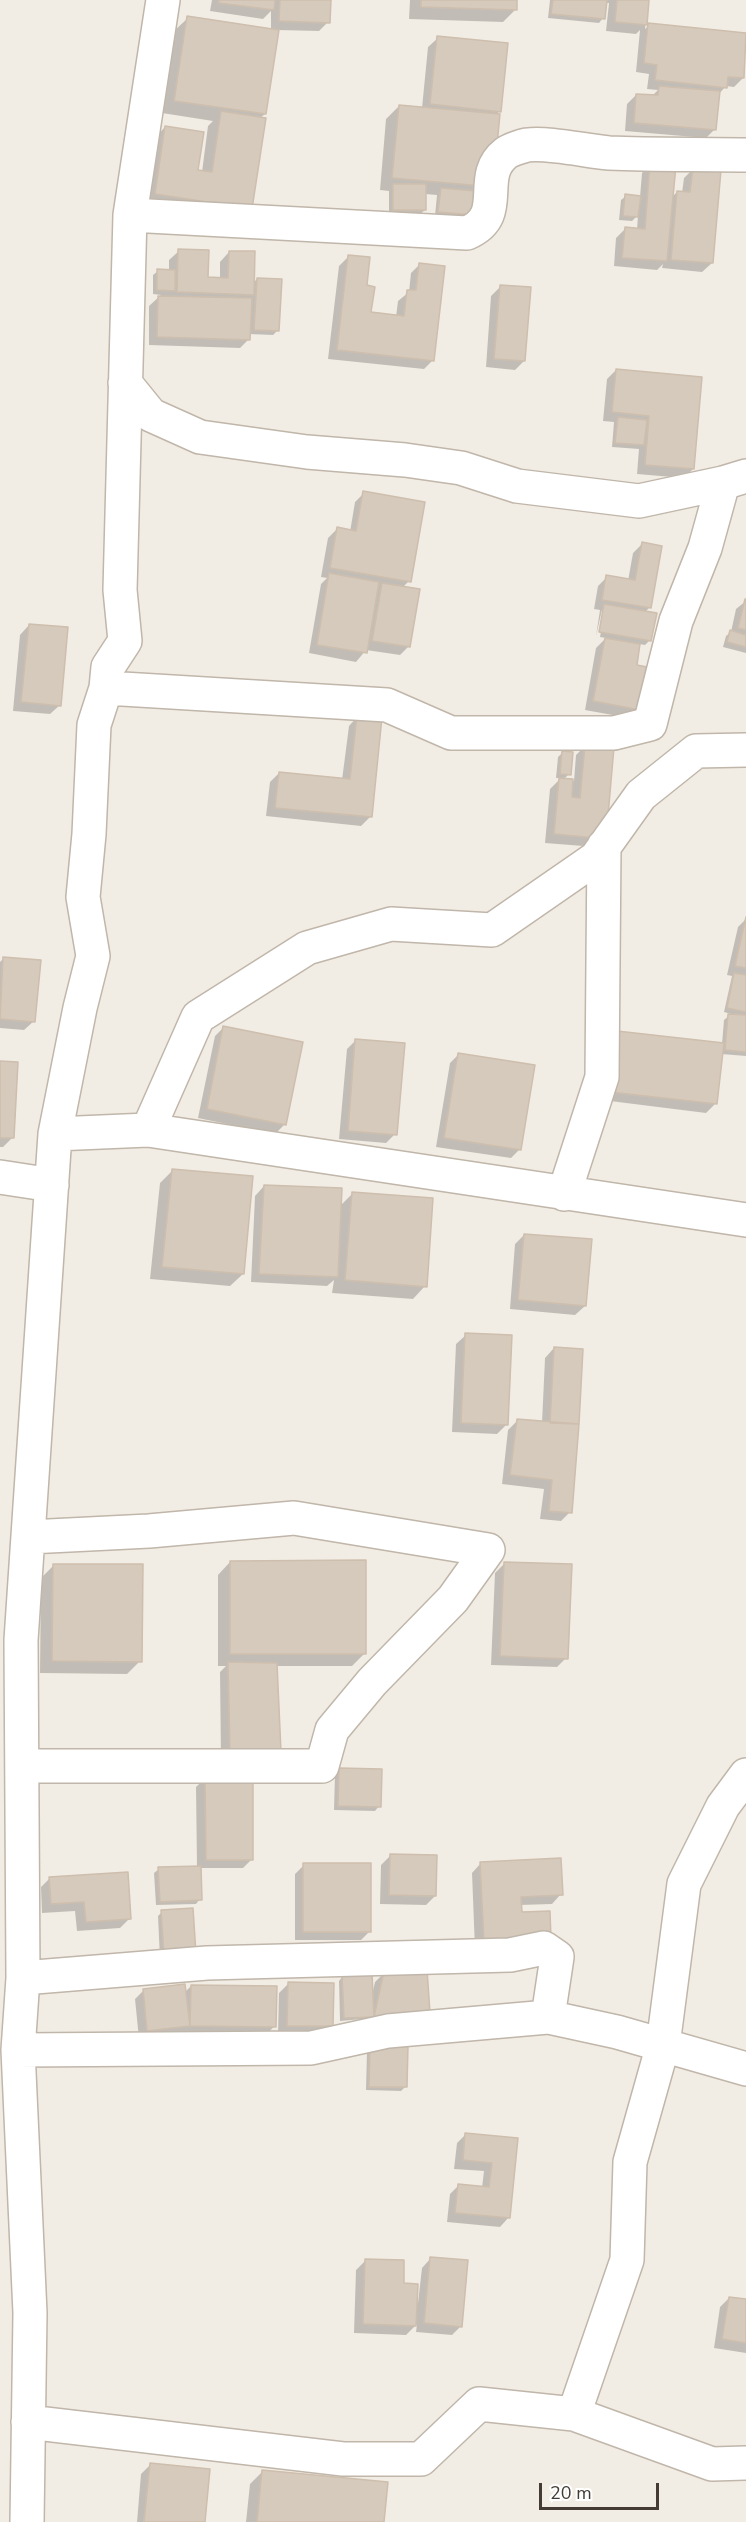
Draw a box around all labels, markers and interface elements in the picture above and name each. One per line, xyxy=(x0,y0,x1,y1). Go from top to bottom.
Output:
scale bar xyxy=(542,2471,662,2509)
text: 20 m xyxy=(550,2481,592,2505)

